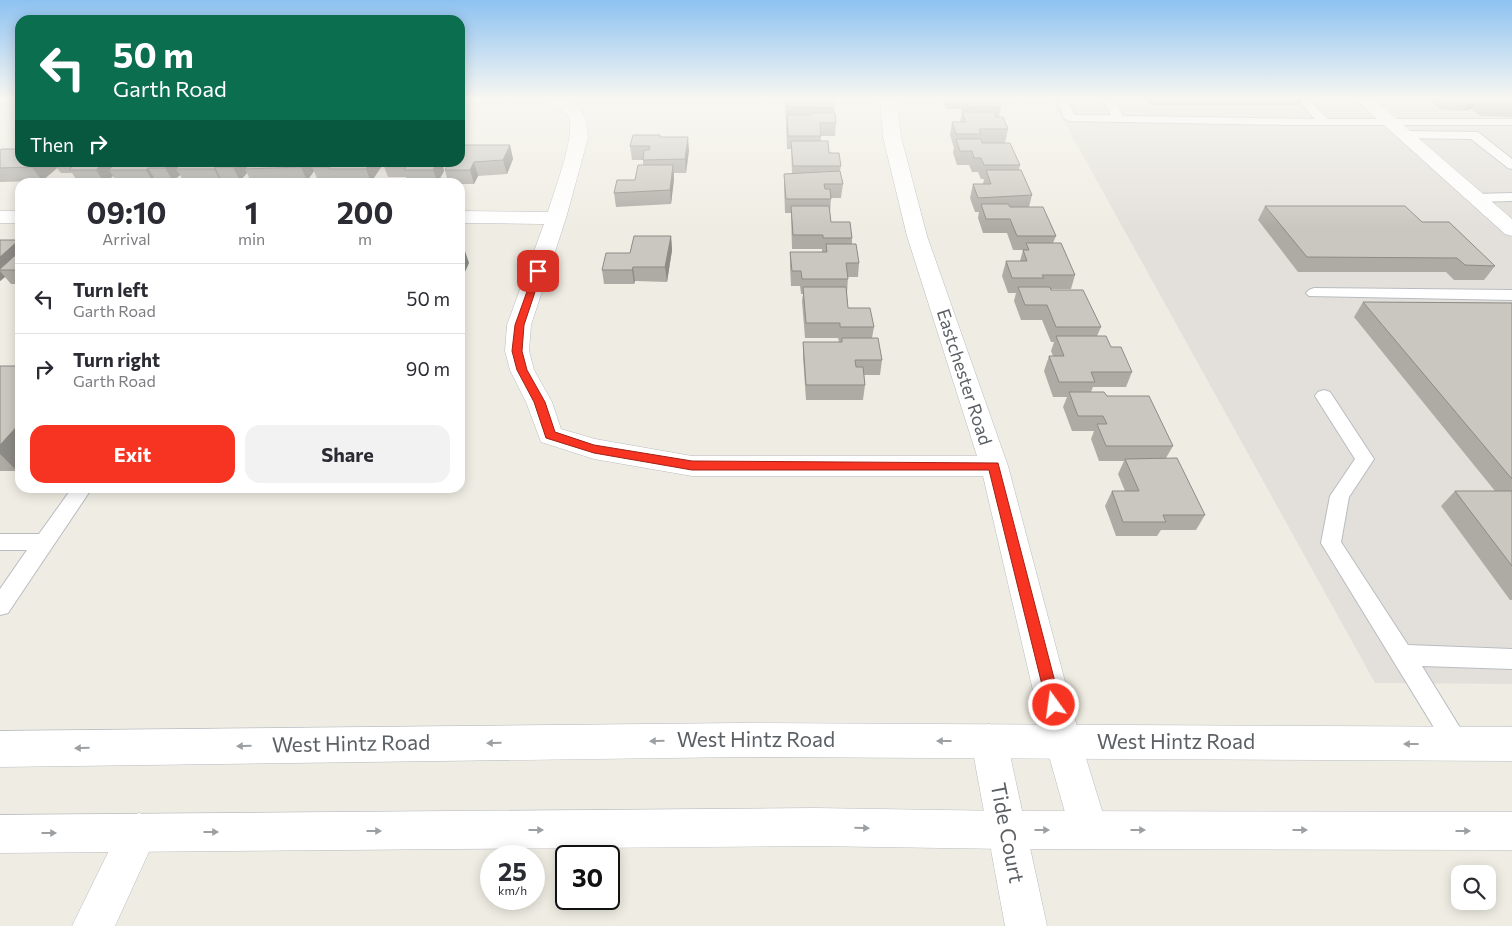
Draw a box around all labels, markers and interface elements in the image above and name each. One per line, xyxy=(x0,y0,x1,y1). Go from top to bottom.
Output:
text: 50 m xyxy=(113,32,194,75)
icon: left xyxy=(30,35,95,100)
text: Garth Road xyxy=(113,75,227,102)
icon: right xyxy=(84,130,112,158)
text: Then xyxy=(30,133,74,156)
text: 09:10 xyxy=(87,193,166,230)
text: 1 xyxy=(245,193,258,230)
text: 200 xyxy=(337,193,393,230)
text: Arrival xyxy=(102,229,151,248)
text: min xyxy=(238,229,265,248)
text: m xyxy=(358,229,372,248)
pin xyxy=(517,250,559,292)
icon: arrive xyxy=(524,257,552,285)
text: Turn left xyxy=(73,278,148,301)
icon: left xyxy=(30,285,58,313)
text: 50 m xyxy=(406,287,450,310)
text: Garth Road xyxy=(73,301,156,320)
street label: Eastchester Road xyxy=(933,306,997,448)
text: Turn right xyxy=(73,348,160,371)
icon: right xyxy=(30,355,58,383)
text: 90 m xyxy=(406,357,450,380)
text: Garth Road xyxy=(73,371,156,390)
button: Exit xyxy=(30,425,235,483)
button: Share xyxy=(245,425,450,483)
position arrow xyxy=(1027,678,1079,730)
street label: West Hintz Road xyxy=(677,726,835,751)
street label: West Hintz Road xyxy=(1097,728,1255,753)
street label: West Hintz Road xyxy=(272,729,430,756)
one-way arrow xyxy=(648,737,664,745)
one-way arrow xyxy=(936,737,952,745)
one-way arrow xyxy=(486,739,502,747)
one-way arrow xyxy=(1403,740,1419,748)
one-way arrow xyxy=(236,742,252,750)
one-way arrow xyxy=(74,744,90,752)
street label: Tide Court xyxy=(986,780,1030,885)
one-way arrow xyxy=(855,824,871,832)
one-way arrow xyxy=(528,825,544,833)
one-way arrow xyxy=(1035,826,1051,834)
one-way arrow xyxy=(1130,826,1146,834)
one-way arrow xyxy=(1293,826,1309,834)
one-way arrow xyxy=(366,827,382,835)
one-way arrow xyxy=(1455,827,1471,835)
one-way arrow xyxy=(203,828,219,836)
one-way arrow xyxy=(41,829,57,837)
speed limit sign: 30 xyxy=(555,845,620,910)
text: 25 xyxy=(498,856,527,886)
map controls xyxy=(1451,865,1496,910)
button: search xyxy=(1451,865,1496,910)
text: km/h xyxy=(498,883,527,897)

